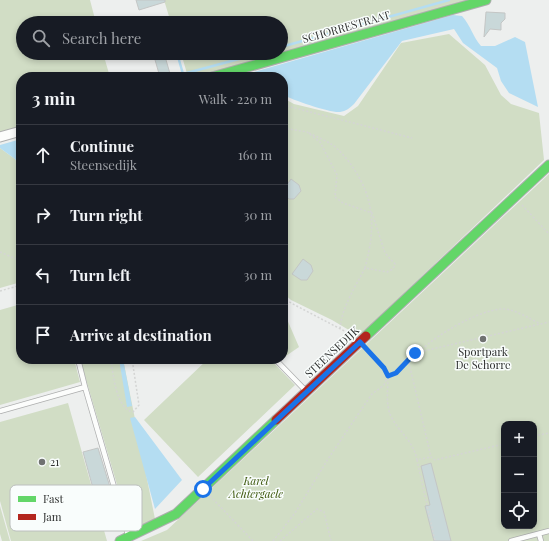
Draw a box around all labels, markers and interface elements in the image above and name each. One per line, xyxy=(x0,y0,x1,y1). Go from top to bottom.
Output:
street label: SCHORRESTRAAT xyxy=(300,7,392,46)
search box xyxy=(16,16,288,60)
icon: search xyxy=(30,27,52,49)
text: Search here xyxy=(62,28,141,48)
text: 3 min xyxy=(32,87,75,109)
text: Walk · 220 m xyxy=(199,90,272,107)
text: Continue xyxy=(70,136,134,156)
icon: ahead xyxy=(32,144,54,166)
text: 160 m xyxy=(238,146,272,163)
text: Steensedijk xyxy=(70,156,137,173)
icon: right xyxy=(32,204,54,226)
text: Turn right xyxy=(70,205,143,225)
text: 30 m xyxy=(244,206,272,223)
icon: left xyxy=(32,264,54,286)
text: Turn left xyxy=(70,265,131,285)
text: 30 m xyxy=(244,266,272,283)
street label: STEENSEDIJK xyxy=(301,322,363,381)
icon: arrive xyxy=(32,324,54,346)
text: Arrive at destination xyxy=(70,325,212,345)
marker: Sportpark De Schorre xyxy=(478,334,488,344)
route end xyxy=(406,344,424,362)
place label: Sportpark De Schorre xyxy=(455,344,511,372)
map controls xyxy=(501,421,537,529)
button: + xyxy=(501,421,537,457)
place label: 21 xyxy=(50,454,59,469)
marker: 21 xyxy=(37,457,47,467)
button: − xyxy=(501,457,537,493)
park label: Karel Achtergaele xyxy=(228,473,283,501)
route start xyxy=(194,480,212,498)
legend xyxy=(10,485,142,531)
text: Fast xyxy=(43,491,63,506)
button: locate xyxy=(501,493,537,529)
text: Jam xyxy=(42,509,62,524)

